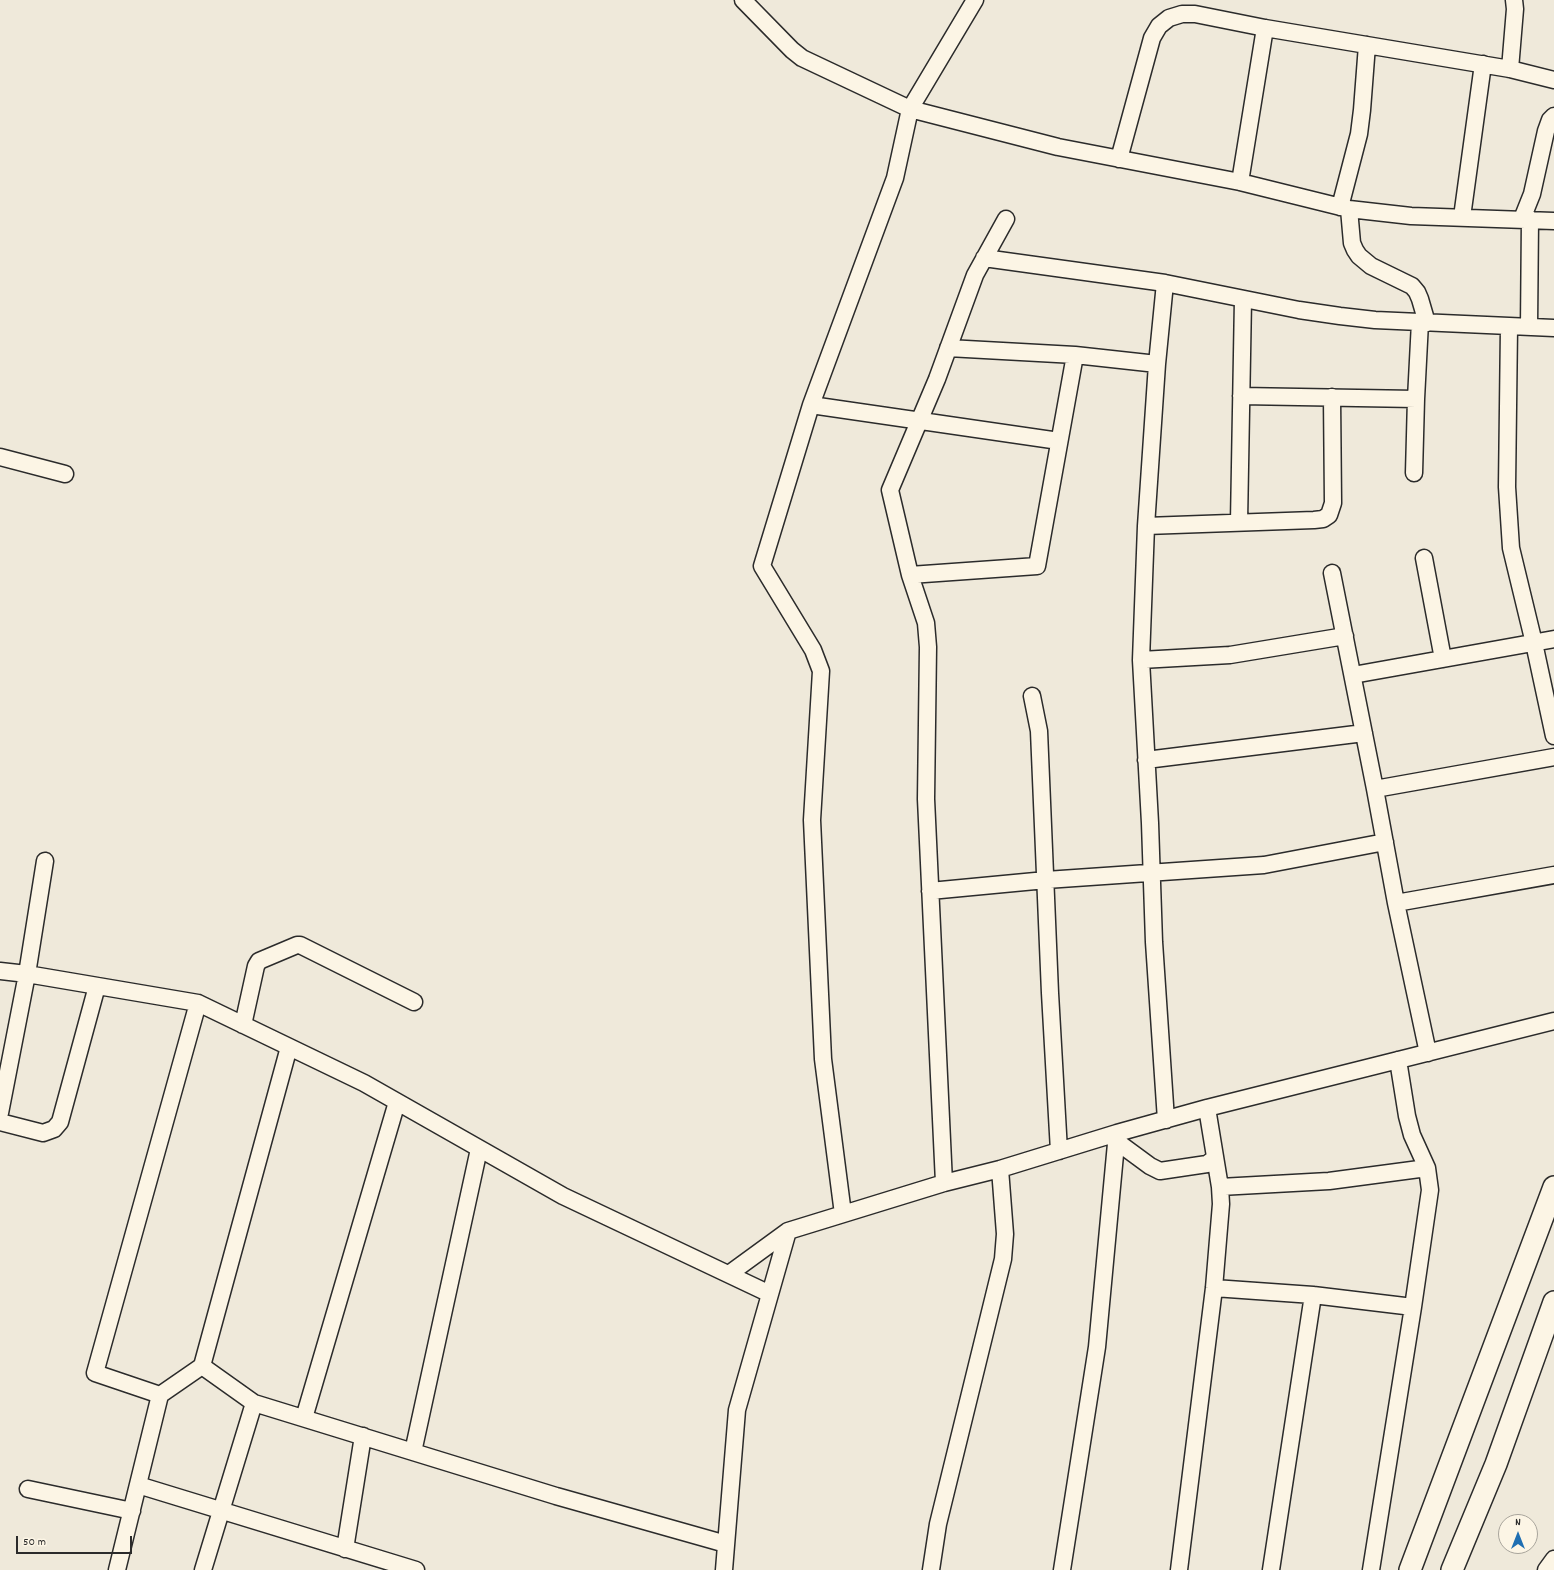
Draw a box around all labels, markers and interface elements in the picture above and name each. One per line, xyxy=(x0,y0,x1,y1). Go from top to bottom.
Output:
north arrow xyxy=(1498,1514,1538,1554)
text: N xyxy=(1515,1515,1521,1531)
scale bar xyxy=(18,1528,134,1554)
text: 50 m xyxy=(23,1534,46,1551)

